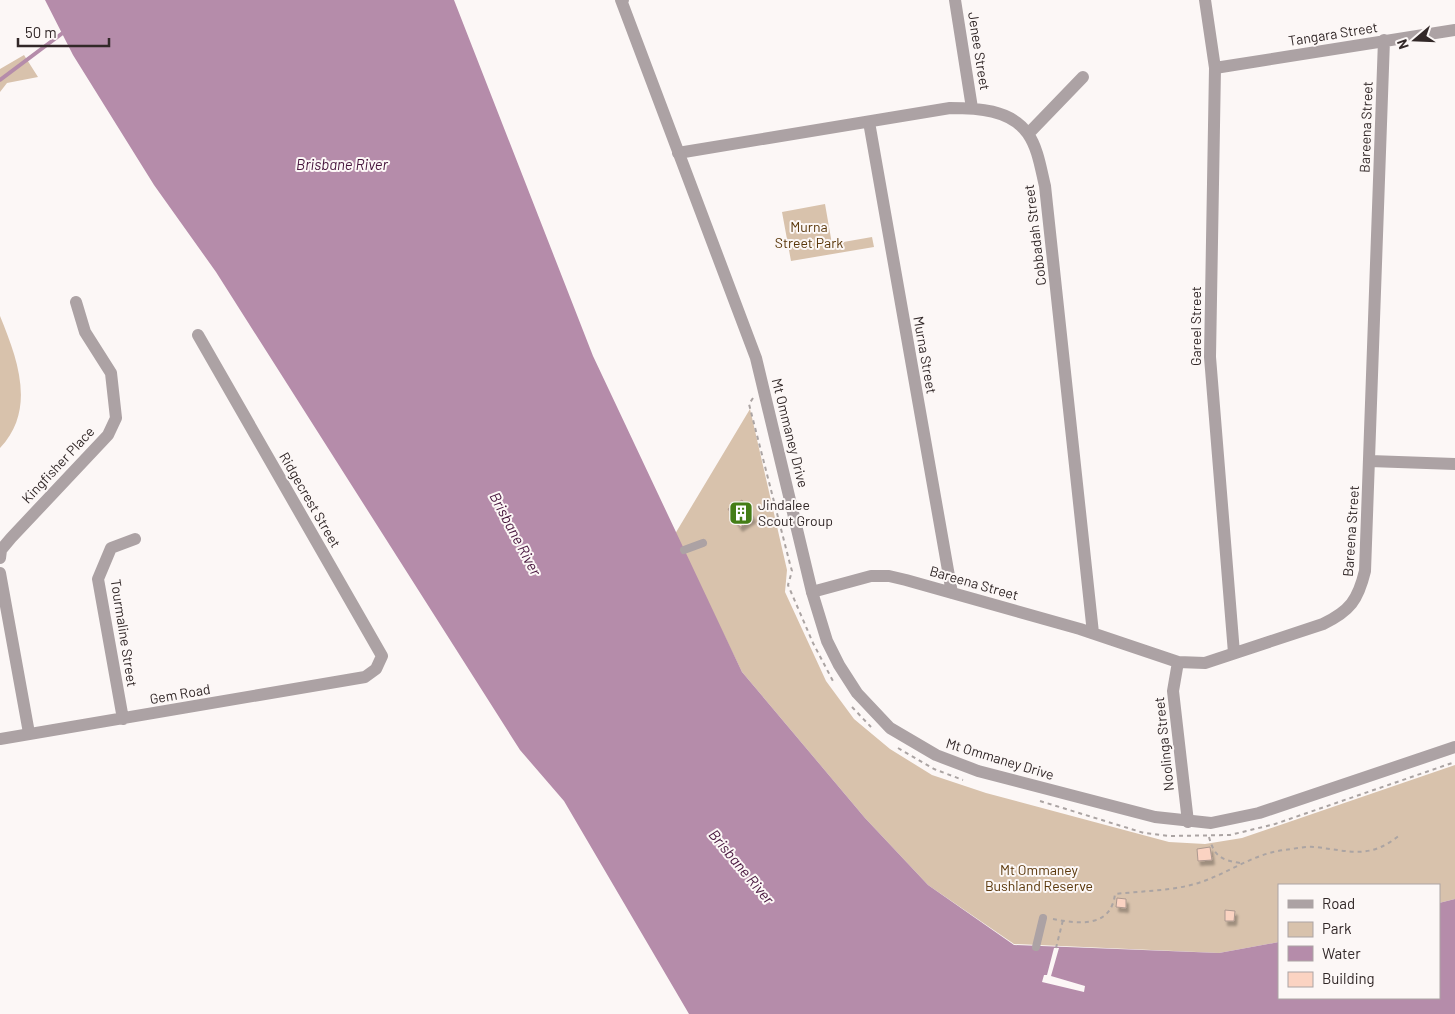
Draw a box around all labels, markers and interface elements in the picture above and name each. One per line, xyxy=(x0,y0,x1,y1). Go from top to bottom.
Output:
street label: Jenee Street xyxy=(965,11,994,91)
scale bar xyxy=(18,15,109,47)
north arrow xyxy=(1390,15,1440,65)
street label: Tangara Street xyxy=(1287,18,1379,49)
text: 50 m xyxy=(25,23,57,41)
text: N xyxy=(1393,37,1412,52)
street label: Bareena Street xyxy=(1355,81,1376,173)
water label: Brisbane River xyxy=(296,155,389,173)
street label: Cobbadah Street xyxy=(1020,183,1049,287)
park label: Murna Street Park xyxy=(775,218,843,251)
street label: Gareel Street xyxy=(1187,286,1204,366)
street label: Murna Street xyxy=(910,315,941,395)
street label: Mt Ommaney Drive xyxy=(769,376,812,489)
street label: Kingfisher Place xyxy=(18,423,97,507)
street label: Ridgecrest Street xyxy=(276,449,345,550)
street label: Bareena Street xyxy=(1339,485,1362,577)
water label: Brisbane River xyxy=(486,489,546,579)
place label: Jindalee Scout Group xyxy=(758,496,833,529)
building icon: Jindalee Scout Group xyxy=(728,500,754,526)
street label: Bareena Street xyxy=(928,562,1020,603)
street label: Tourmaline Street xyxy=(108,578,141,688)
street label: Gem Road xyxy=(148,680,212,707)
street label: Noolinga Street xyxy=(1150,696,1177,792)
street label: Mt Ommaney Drive xyxy=(944,734,1056,783)
water label: Brisbane River xyxy=(705,825,779,908)
park label: Mt Ommaney Bushland Reserve xyxy=(985,861,1093,894)
legend xyxy=(1278,884,1440,999)
text: Road xyxy=(1322,894,1355,912)
text: Park xyxy=(1322,919,1352,937)
text: Water xyxy=(1322,944,1361,962)
text: Building xyxy=(1322,969,1375,987)

